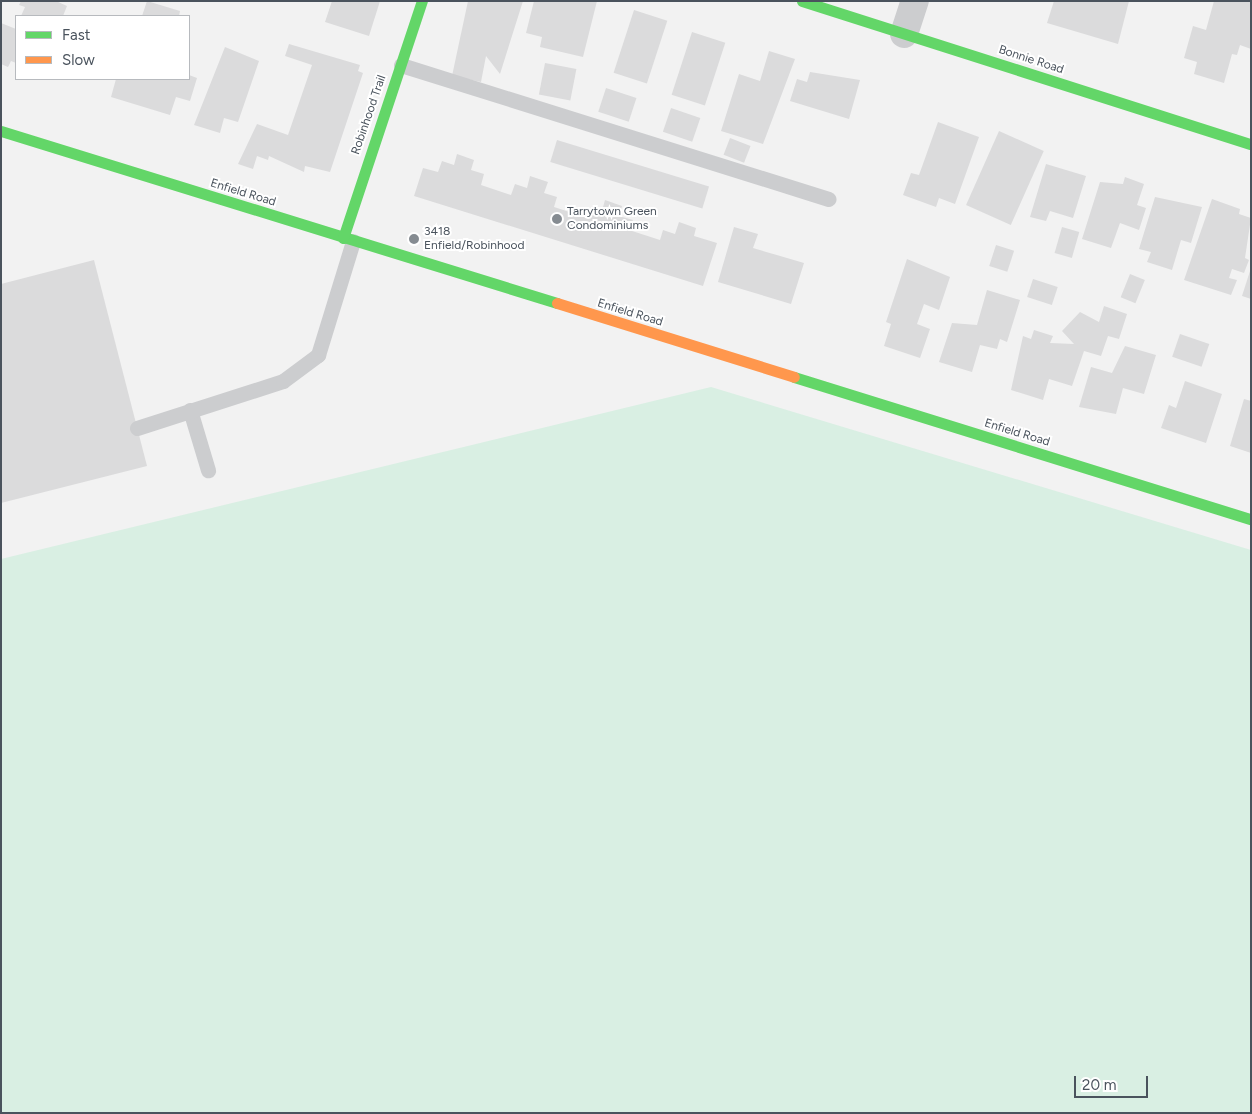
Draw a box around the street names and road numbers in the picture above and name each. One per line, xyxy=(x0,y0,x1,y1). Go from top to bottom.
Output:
street label: Bonnie Road xyxy=(997,43,1065,77)
street label: Robinhood Trail xyxy=(349,73,389,157)
street label: Enfield Road xyxy=(208,176,278,210)
street label: Enfield Road xyxy=(595,296,665,330)
street label: Enfield Road xyxy=(982,416,1052,450)

